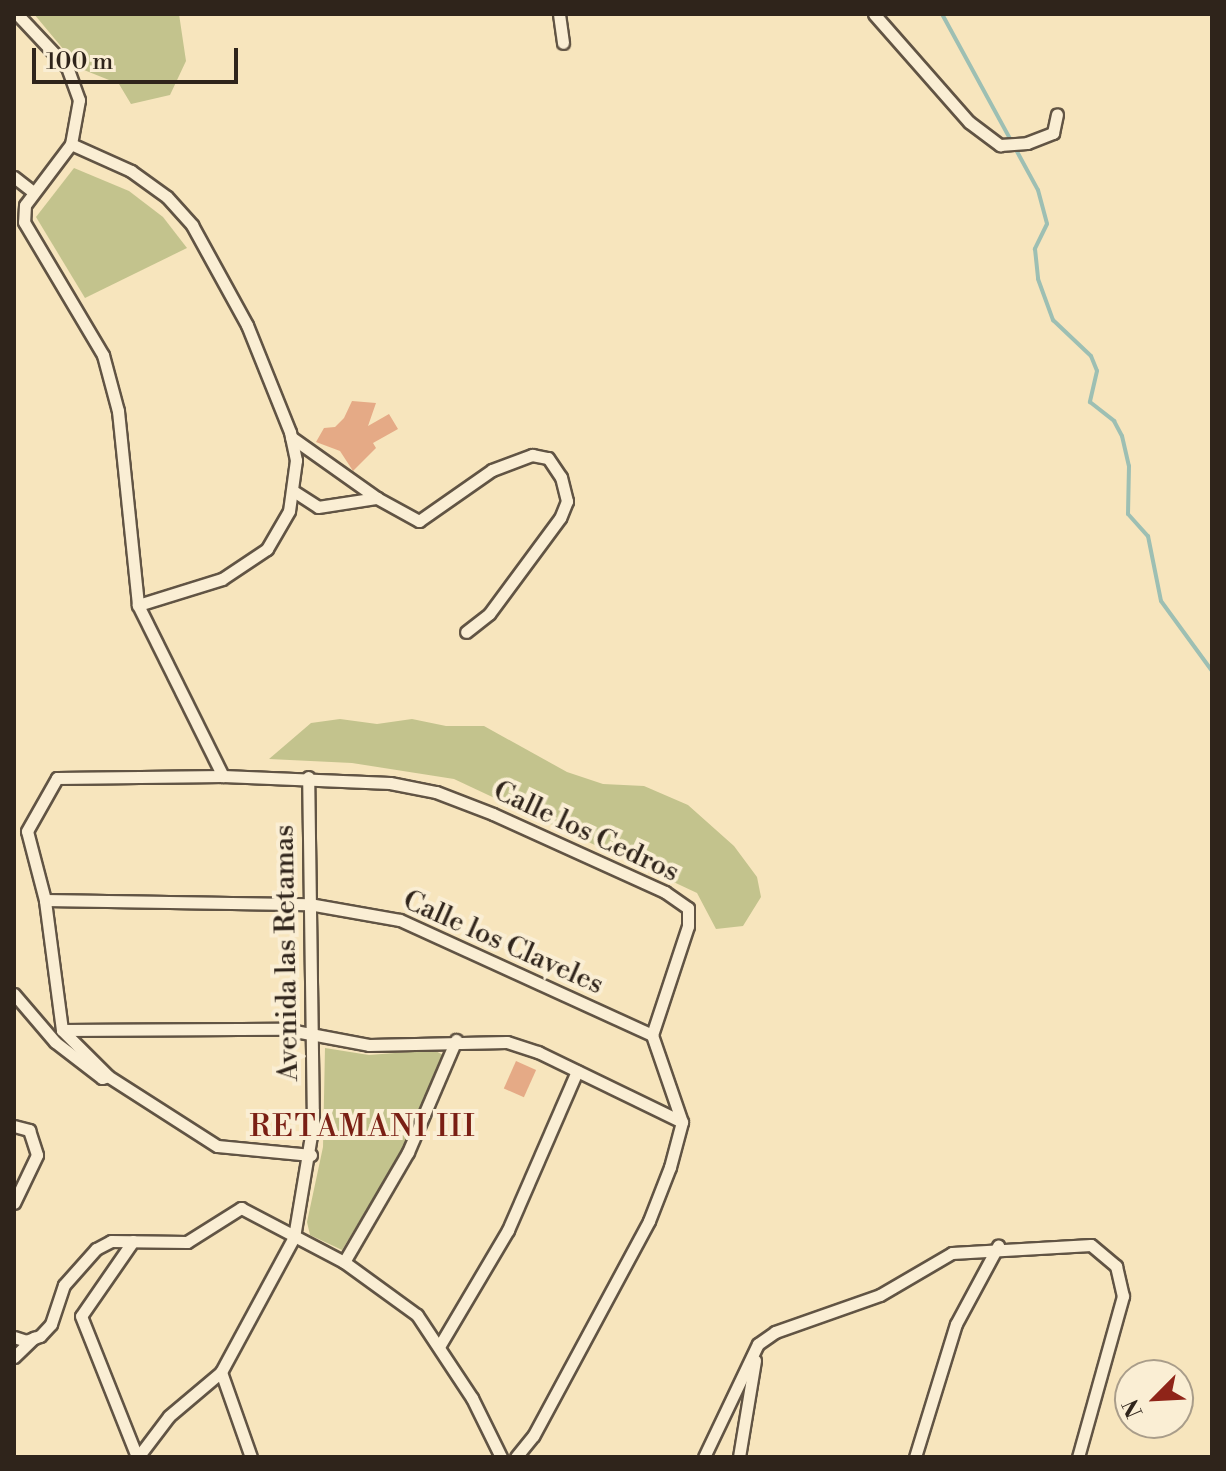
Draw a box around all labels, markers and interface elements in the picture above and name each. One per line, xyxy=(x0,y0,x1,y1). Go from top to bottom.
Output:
scale bar xyxy=(36,32,242,82)
text: 100 m xyxy=(46,47,113,77)
street label: Calle los Cedros xyxy=(488,774,684,890)
street label: Avenida las Retamas xyxy=(268,824,306,1082)
street label: Calle los Claveles xyxy=(398,884,608,1002)
district label: RETAMANI III xyxy=(249,1109,477,1145)
north arrow xyxy=(1114,1359,1194,1439)
text: N xyxy=(1118,1395,1149,1422)

